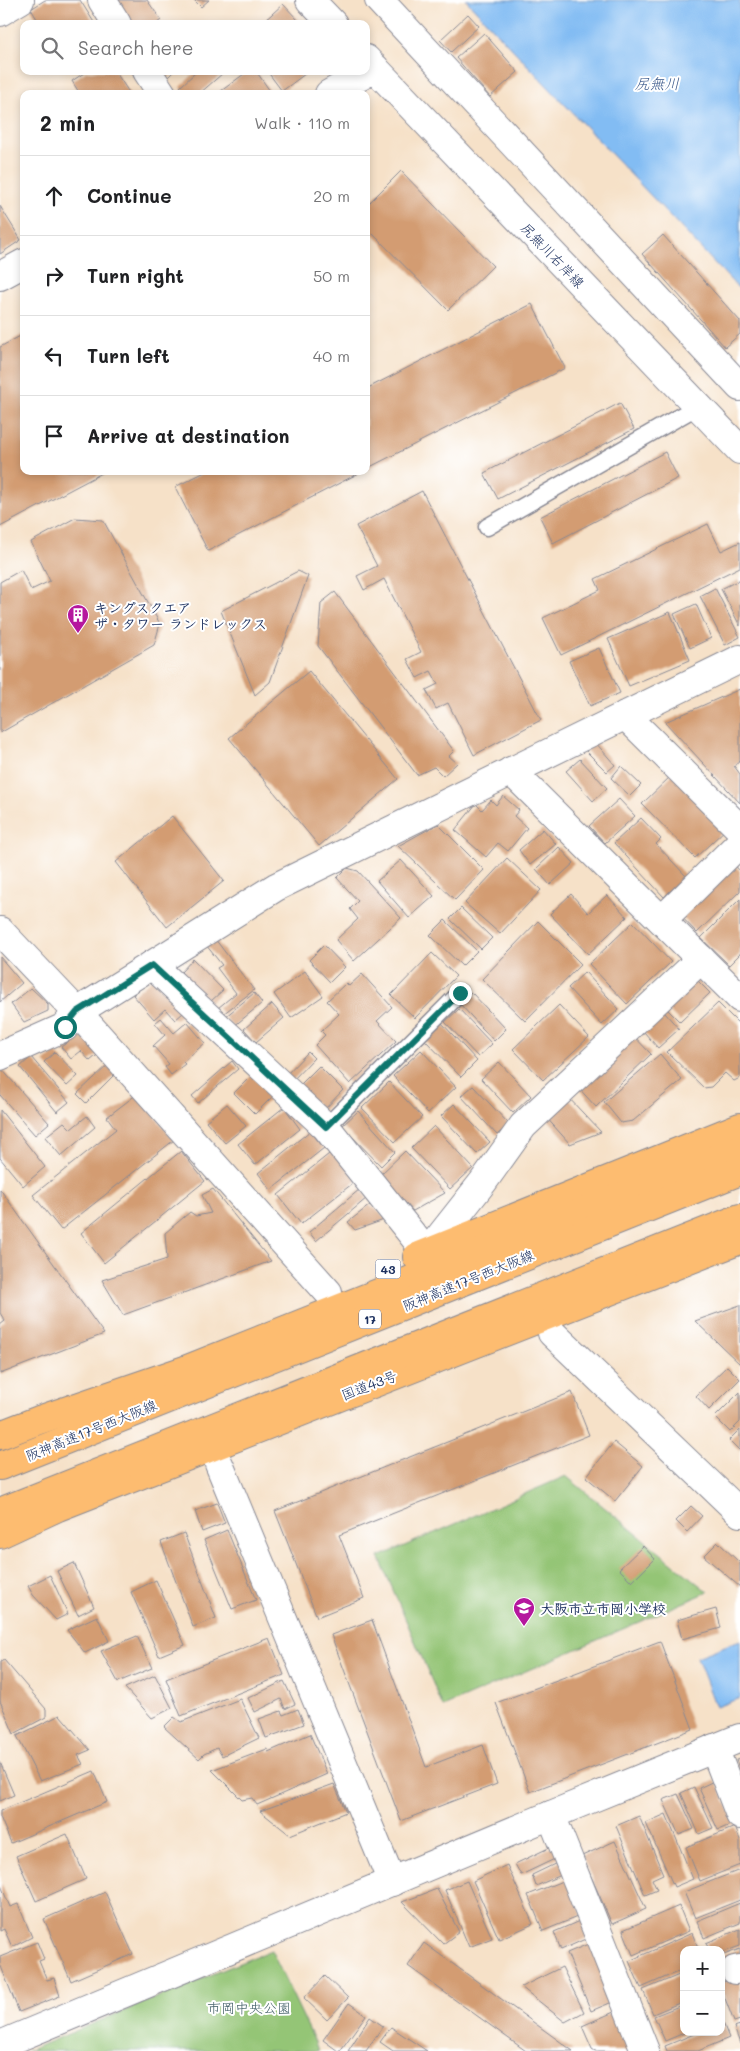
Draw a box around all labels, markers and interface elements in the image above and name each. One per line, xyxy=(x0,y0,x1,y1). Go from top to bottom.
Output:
search box xyxy=(20,20,370,75)
icon: search xyxy=(38,34,66,62)
text: Search here xyxy=(78,35,194,60)
water label: 尻無川 xyxy=(634,73,680,93)
text: 2 min xyxy=(40,109,95,136)
text: Walk · 110 m xyxy=(254,112,350,133)
icon: ahead xyxy=(40,182,68,210)
text: Continue xyxy=(87,183,172,208)
text: 20 m xyxy=(313,185,350,206)
street label: 尻無川右岸線 xyxy=(517,218,589,292)
icon: right xyxy=(40,262,68,290)
text: Turn right xyxy=(87,263,184,288)
text: 50 m xyxy=(313,265,350,286)
icon: left xyxy=(40,342,68,370)
text: Turn left xyxy=(87,343,170,368)
text: 40 m xyxy=(313,345,350,366)
icon: arrive xyxy=(40,422,68,450)
text: Arrive at destination xyxy=(87,423,290,448)
place label: キングスクエア ザ・タワー ランドレックス xyxy=(94,598,267,633)
building icon: キングスクエア ザ・タワー ランドレックス xyxy=(66,603,90,634)
route end xyxy=(449,982,472,1005)
route start xyxy=(54,1016,77,1039)
street label: 阪神高速17号西大阪線 xyxy=(400,1245,536,1315)
road number: 43 xyxy=(376,1260,400,1278)
road number: 17 xyxy=(359,1310,381,1328)
street label: 国道43号 xyxy=(338,1366,400,1404)
street label: 阪神高速17号西大阪線 xyxy=(23,1395,159,1465)
school or university icon: 大阪市立市岡小学校 xyxy=(512,1596,536,1627)
place label: 大阪市立市岡小学校 xyxy=(540,1599,666,1618)
map controls xyxy=(680,1946,725,2036)
button: + xyxy=(680,1946,725,1991)
button: − xyxy=(680,1991,725,2036)
park label: 市岡中央公園 xyxy=(207,1998,291,2017)

